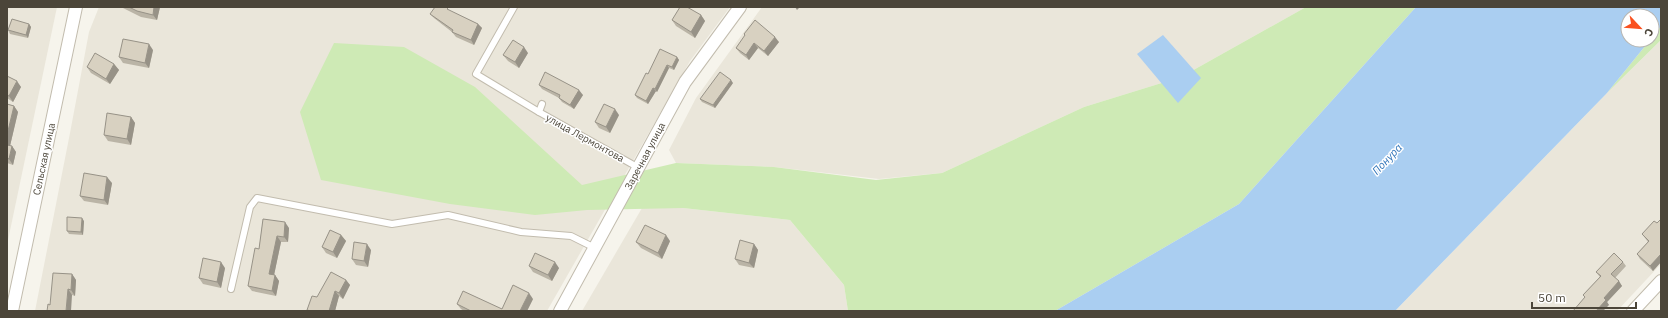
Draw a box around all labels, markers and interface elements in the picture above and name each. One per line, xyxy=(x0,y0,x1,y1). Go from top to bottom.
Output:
north arrow xyxy=(1620,8,1660,48)
text: С xyxy=(1641,26,1657,39)
street label: улица Лермонтова xyxy=(543,111,627,165)
street label: Заречная улица xyxy=(622,119,669,192)
street label: Сельская улица xyxy=(30,121,58,196)
water label: Понура xyxy=(1369,140,1405,178)
scale bar xyxy=(1532,284,1636,310)
text: 50 m xyxy=(1538,290,1566,305)

